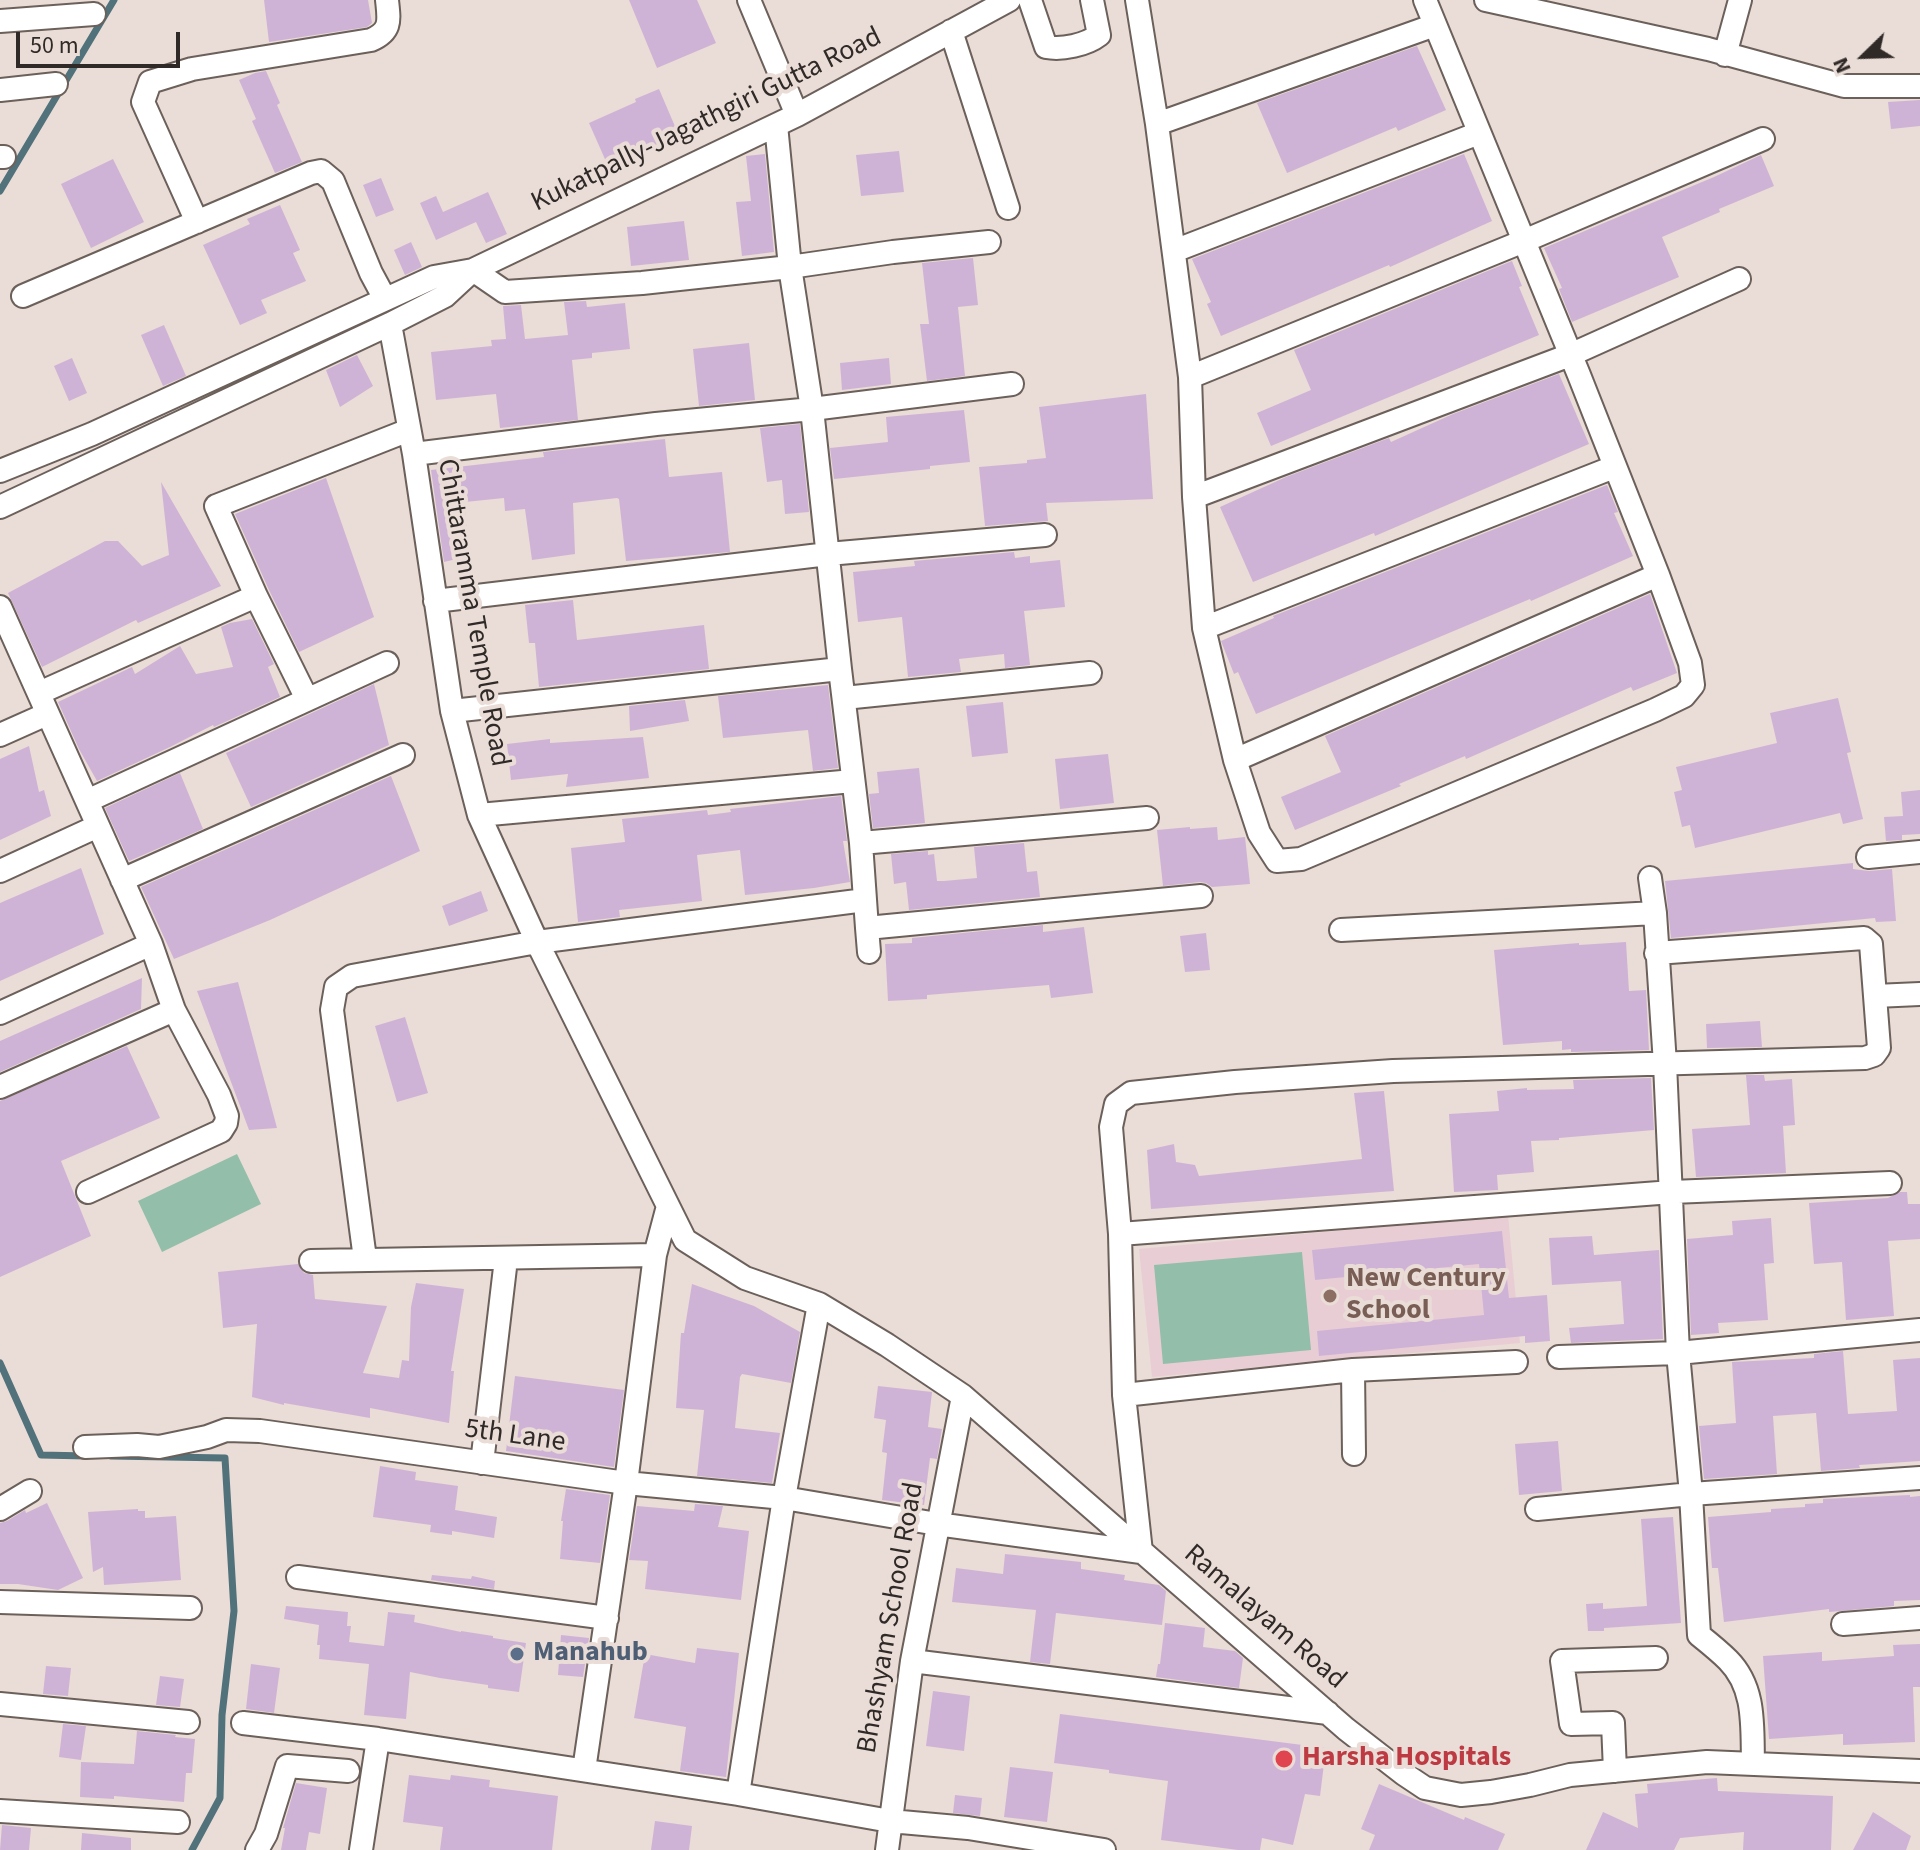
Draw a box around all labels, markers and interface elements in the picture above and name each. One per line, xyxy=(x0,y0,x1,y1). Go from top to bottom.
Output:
scale bar xyxy=(20,16,184,66)
north arrow xyxy=(1824,16,1904,96)
street label: Kukatpally-Jagathgiri Gutta Road xyxy=(526,21,888,221)
text: 50 m xyxy=(30,28,79,63)
text: N xyxy=(1824,52,1859,78)
street label: Chittaramma Temple Road xyxy=(428,457,516,769)
place label: New Century School xyxy=(1346,1263,1506,1329)
marker: New Century School xyxy=(1321,1287,1339,1305)
street label: 5th Lane xyxy=(463,1413,567,1461)
street label: Bhashyam School Road xyxy=(852,1480,932,1756)
street label: Ramalayam Road xyxy=(1176,1538,1352,1698)
place label: Manahub xyxy=(533,1637,648,1671)
marker: Manahub xyxy=(508,1645,526,1663)
place label: Harsha Hospitals xyxy=(1302,1742,1511,1776)
marker: Harsha Hospitals xyxy=(1273,1748,1295,1770)

